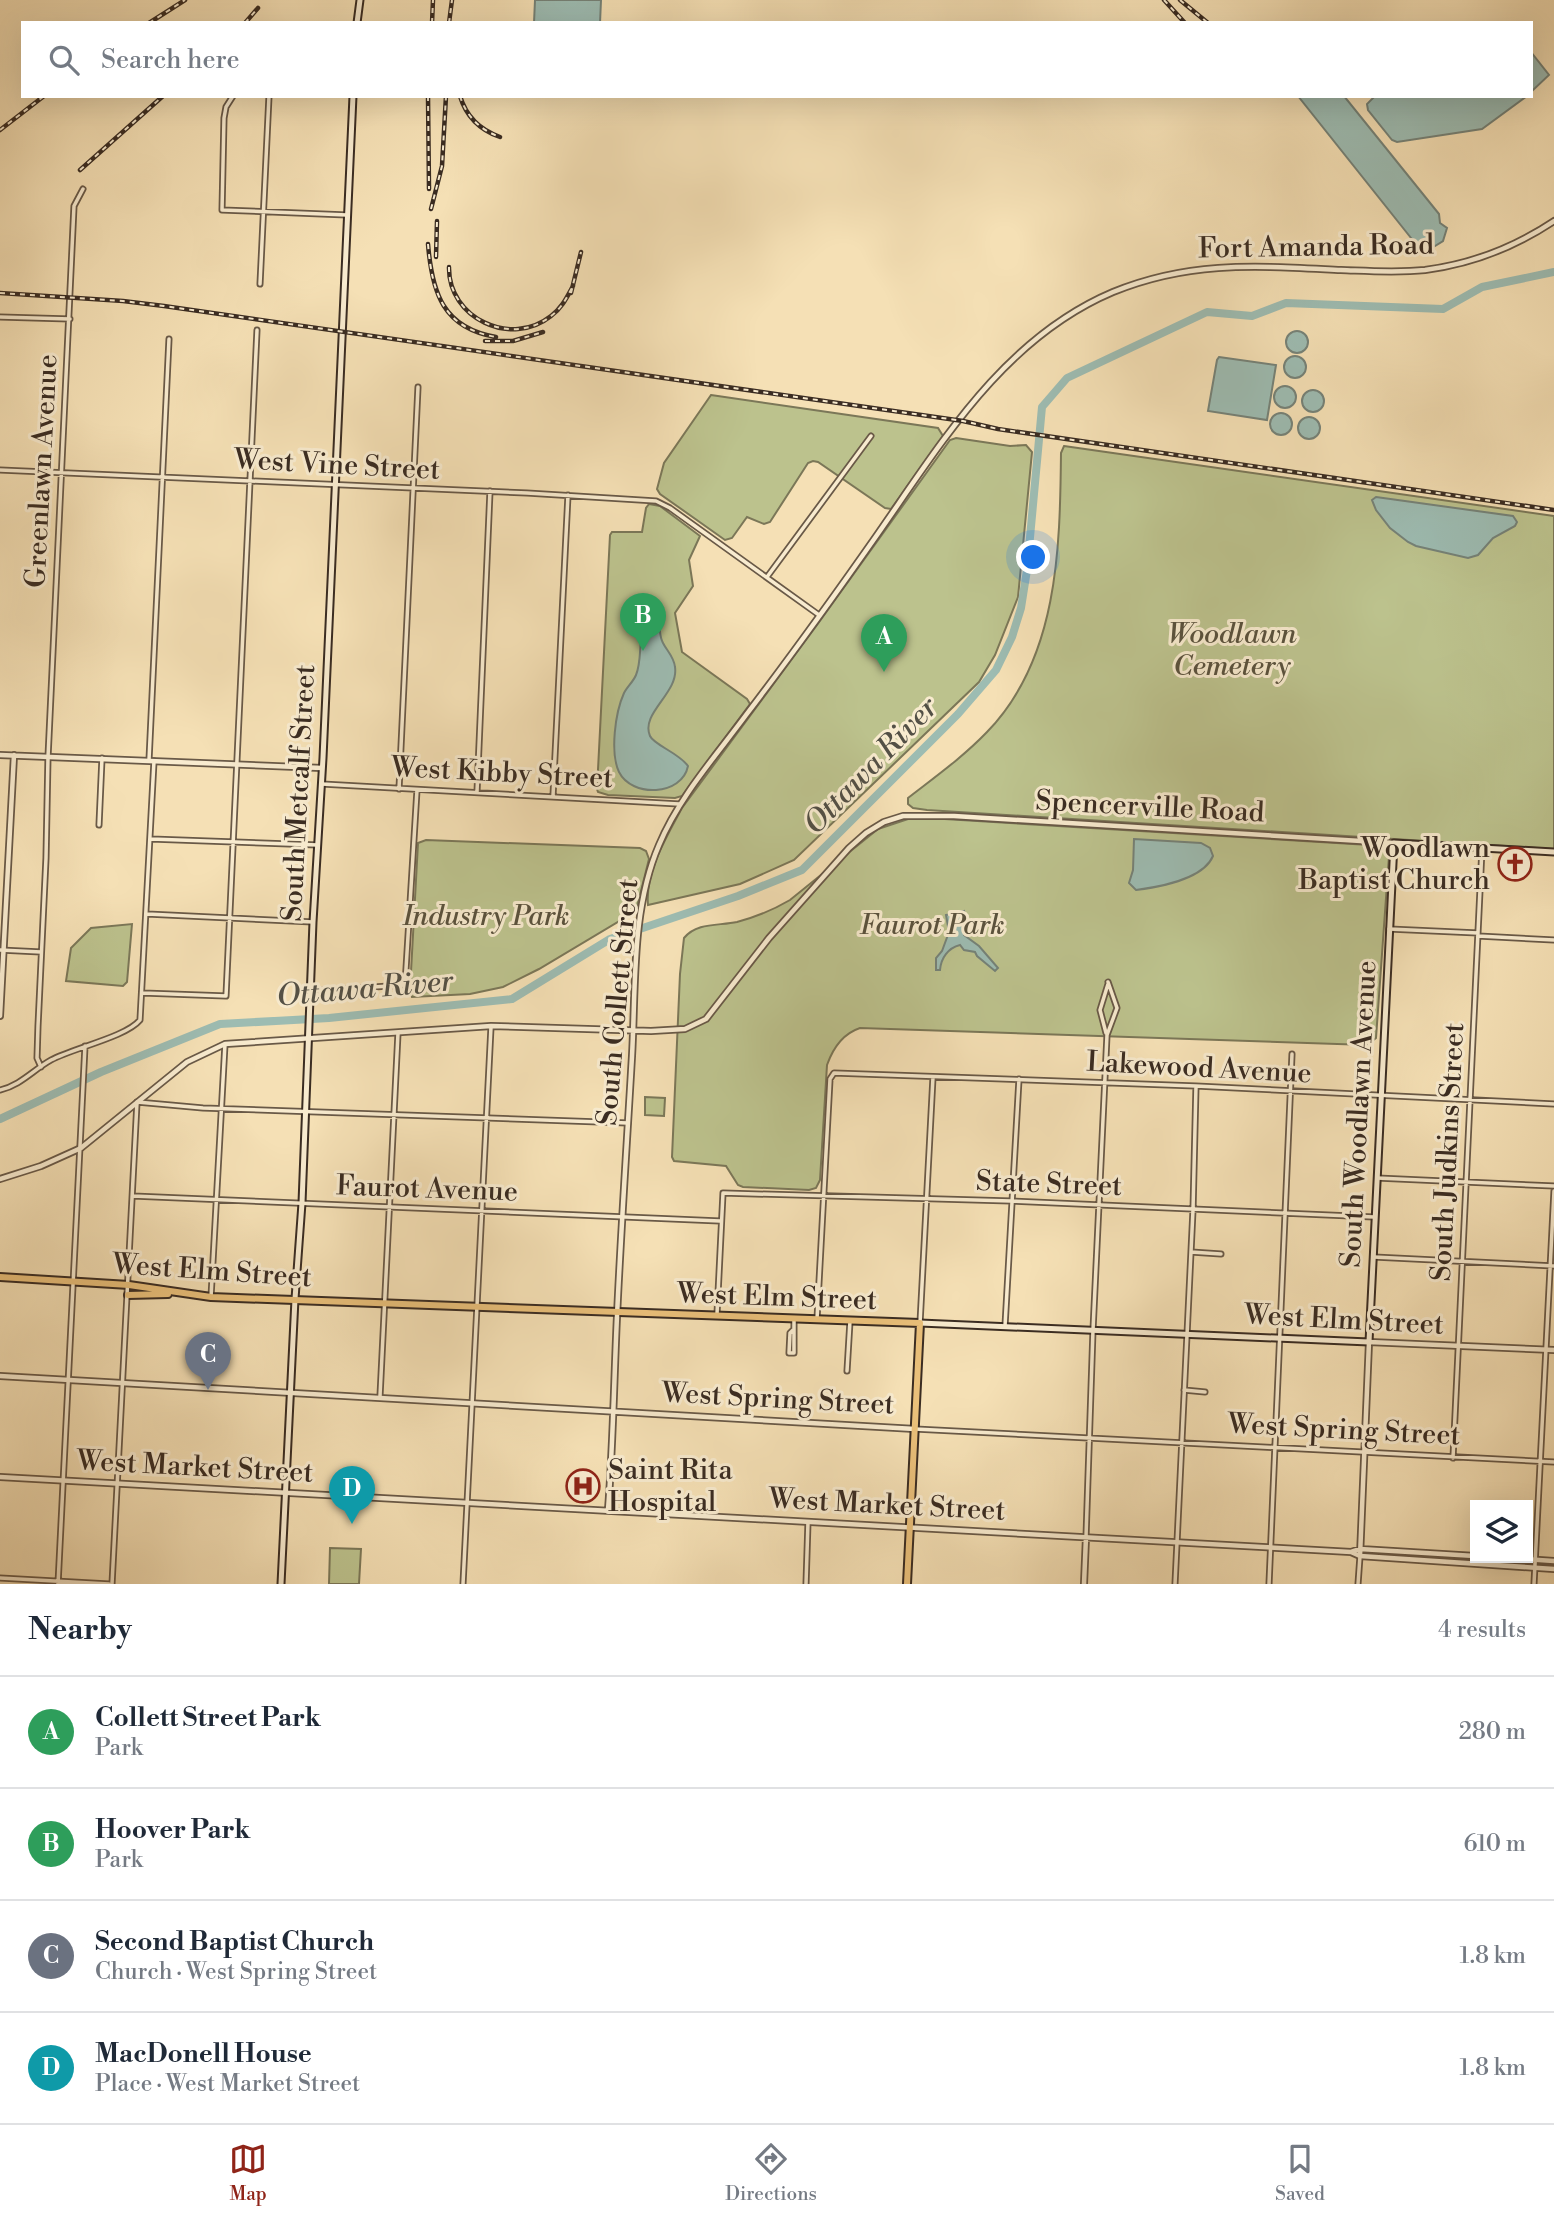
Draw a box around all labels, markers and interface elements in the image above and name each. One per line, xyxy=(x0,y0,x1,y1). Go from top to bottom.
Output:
search box xyxy=(21,21,1533,98)
icon: search xyxy=(45,41,83,79)
text: Search here xyxy=(101,44,240,76)
street label: Fort Amanda Road xyxy=(1198,227,1434,267)
street label: Greenlawn Avenue xyxy=(18,353,66,589)
street label: West Vine Street xyxy=(232,442,441,488)
your location xyxy=(1016,540,1050,574)
pin: B xyxy=(620,593,666,651)
pin: A xyxy=(861,614,907,672)
park label: Woodlawn Cemetery xyxy=(1168,617,1297,684)
street label: South Metcalf Street xyxy=(275,663,323,922)
water label: Ottawa River xyxy=(796,688,947,843)
street label: West Kibby Street xyxy=(389,750,614,796)
street label: Spencerville Road xyxy=(1035,784,1265,830)
place label: Woodlawn Baptist Church xyxy=(1297,831,1490,898)
church icon: Woodlawn Baptist Church xyxy=(1496,845,1534,883)
street label: South Collett Street xyxy=(590,877,646,1127)
park label: Industry Park xyxy=(401,899,570,934)
park label: Faurot Park xyxy=(859,908,1005,943)
street label: South Woodlawn Avenue xyxy=(1333,959,1385,1269)
water label: Ottawa River xyxy=(275,962,456,1016)
street label: South Judkins Street xyxy=(1424,1022,1472,1282)
street label: Lakewood Avenue xyxy=(1085,1045,1313,1091)
street label: State Street xyxy=(975,1164,1123,1204)
street label: Faurot Avenue xyxy=(335,1168,519,1210)
street label: West Elm Street xyxy=(110,1247,313,1295)
street label: West Elm Street xyxy=(675,1276,878,1318)
street label: West Elm Street xyxy=(1242,1297,1445,1343)
pin: C xyxy=(185,1332,231,1390)
street label: West Spring Street xyxy=(660,1375,895,1423)
street label: West Spring Street xyxy=(1226,1406,1461,1454)
street label: West Market Street xyxy=(75,1443,314,1491)
place label: Saint Rita Hospital xyxy=(608,1453,733,1520)
pin: D xyxy=(329,1466,375,1524)
hospital icon: Saint Rita Hospital xyxy=(564,1467,602,1505)
street label: West Market Street xyxy=(767,1481,1006,1529)
map controls xyxy=(1470,1500,1533,1563)
button: layers xyxy=(1470,1500,1533,1563)
text: Nearby xyxy=(28,1611,132,1649)
text: 4 results xyxy=(1438,1616,1526,1644)
text: Collett Street Park xyxy=(95,1702,321,1734)
text: A xyxy=(43,1718,59,1746)
text: 280 m xyxy=(1459,1718,1526,1746)
text: Park xyxy=(95,1734,143,1762)
text: Hoover Park xyxy=(95,1814,250,1846)
text: B xyxy=(42,1830,60,1858)
text: 610 m xyxy=(1463,1830,1526,1858)
text: Park xyxy=(95,1846,143,1874)
text: Second Baptist Church xyxy=(95,1926,374,1958)
text: C xyxy=(43,1942,59,1970)
text: 1.8 km xyxy=(1460,1942,1526,1970)
text: Church · West Spring Street xyxy=(95,1958,377,1986)
text: MacDonell House xyxy=(95,2038,312,2070)
text: D xyxy=(42,2054,60,2082)
text: 1.8 km xyxy=(1460,2054,1526,2082)
text: Place · West Market Street xyxy=(95,2070,360,2098)
tab: Map xyxy=(229,2140,267,2206)
tab: Directions xyxy=(725,2140,817,2206)
tab: Saved xyxy=(1275,2140,1325,2206)

